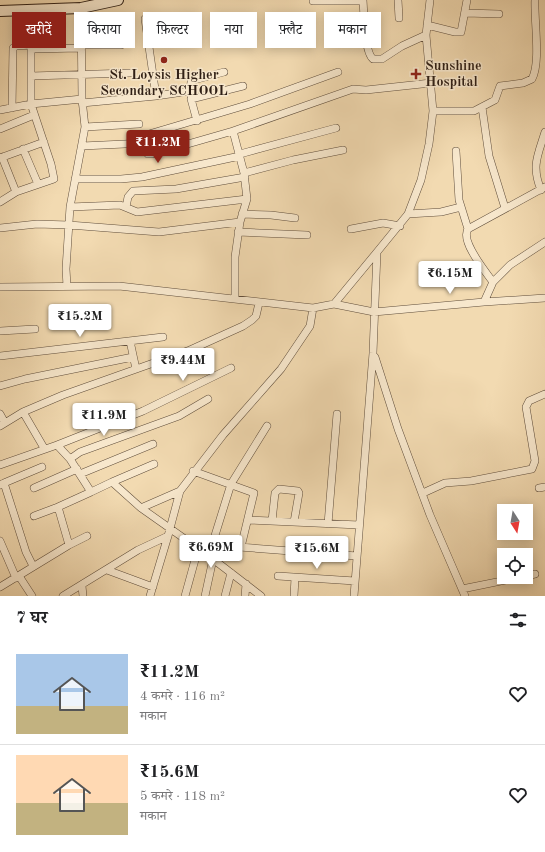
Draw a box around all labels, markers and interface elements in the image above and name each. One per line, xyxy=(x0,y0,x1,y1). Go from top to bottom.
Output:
chip: खरीदें xyxy=(12,12,66,48)
chip: किराया xyxy=(74,12,135,48)
chip: फ़िल्टर xyxy=(143,12,202,48)
chip: नया xyxy=(210,12,257,48)
chip: फ़्लैट xyxy=(265,12,316,48)
chip: मकान xyxy=(324,12,381,48)
marker: St. Loysis Higher Secondary SCHOOL xyxy=(159,55,169,65)
place label: Sunshine Hospital xyxy=(425,59,482,89)
place label: St. Loysis Higher Secondary SCHOOL xyxy=(100,68,228,98)
marker: Sunshine Hospital xyxy=(410,68,422,80)
pin: ₹11.2M xyxy=(125,130,191,164)
text: ₹11.2M xyxy=(135,136,181,149)
pin: ₹6.15M xyxy=(417,261,483,295)
text: ₹6.15M xyxy=(427,267,473,280)
pin: ₹15.2M xyxy=(47,304,113,338)
text: ₹15.2M xyxy=(57,310,103,323)
pin: ₹9.44M xyxy=(150,348,216,382)
text: ₹9.44M xyxy=(160,354,206,367)
pin: ₹11.9M xyxy=(71,403,137,437)
text: ₹11.9M xyxy=(81,409,127,422)
north arrow xyxy=(497,504,533,540)
map controls xyxy=(497,504,533,584)
pin: ₹6.69M xyxy=(178,535,244,569)
pin: ₹15.6M xyxy=(284,536,350,570)
text: ₹6.69M xyxy=(188,541,234,554)
text: ₹15.6M xyxy=(294,542,340,555)
button: locate xyxy=(497,548,533,584)
icon: filters xyxy=(507,609,529,631)
text: 7 घर xyxy=(16,610,48,627)
text: ₹11.2M xyxy=(140,664,199,681)
icon: home xyxy=(48,670,96,718)
icon: heart xyxy=(507,683,529,705)
text: 4 कमरे · 116 m² xyxy=(140,690,225,703)
text: मकान xyxy=(140,710,166,723)
text: ₹15.6M xyxy=(140,764,199,781)
icon: home xyxy=(48,771,96,819)
icon: heart xyxy=(507,784,529,806)
text: 5 कमरे · 118 m² xyxy=(140,790,225,803)
text: मकान xyxy=(140,810,166,823)

